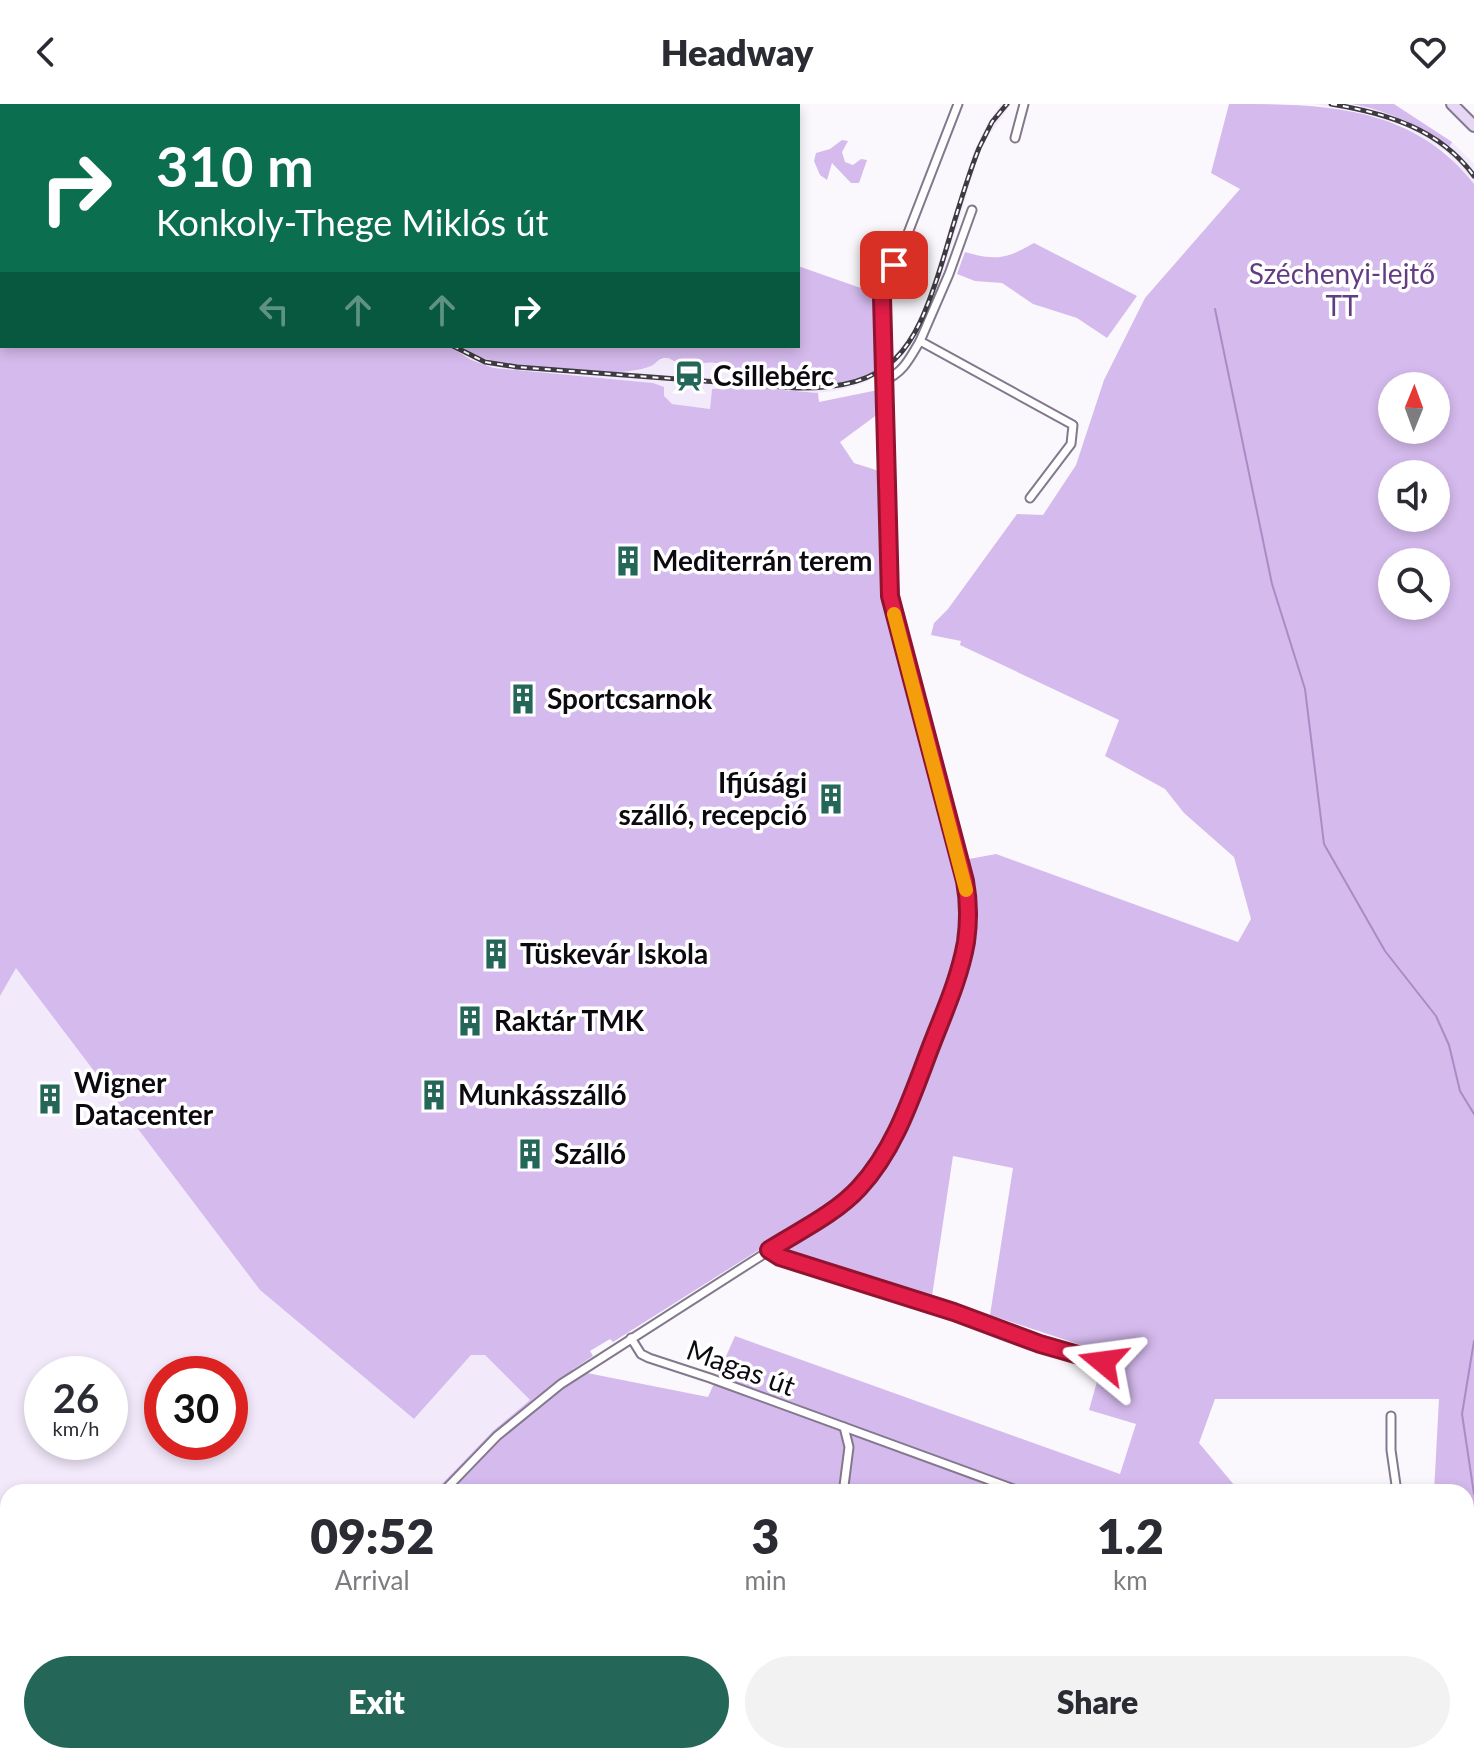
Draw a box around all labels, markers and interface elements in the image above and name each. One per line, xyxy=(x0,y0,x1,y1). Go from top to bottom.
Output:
icon: back xyxy=(24,30,68,74)
text: Headway xyxy=(661,30,813,74)
icon: heart xyxy=(1406,30,1450,74)
text: 310 m xyxy=(156,132,314,199)
icon: right xyxy=(24,136,128,240)
text: Konkoly-Thege Miklós út xyxy=(156,200,548,244)
pin xyxy=(860,231,928,299)
icon: arrive xyxy=(872,243,916,287)
park label: Széchenyi-lejtő TT xyxy=(1249,256,1435,322)
icon: left xyxy=(252,288,296,332)
icon: ahead xyxy=(336,288,380,332)
icon: ahead xyxy=(420,288,464,332)
icon: right xyxy=(504,288,548,332)
place label: Csillebérc xyxy=(713,358,835,392)
station icon: Csillebérc xyxy=(672,359,706,393)
north arrow xyxy=(1378,372,1450,444)
map controls xyxy=(1378,372,1450,620)
button: sound xyxy=(1378,460,1450,532)
place label: Mediterrán terem xyxy=(652,543,872,577)
building icon: Mediterrán terem xyxy=(611,544,645,578)
button: search xyxy=(1378,548,1450,620)
place label: Sportcsarnok xyxy=(547,681,712,715)
building icon: Sportcsarnok xyxy=(506,682,540,716)
place label: Ifjúsági szálló, recepció xyxy=(618,765,807,831)
building icon: Ifjúsági szálló, recepció xyxy=(814,782,848,816)
place label: Tüskevár Iskola xyxy=(520,936,708,970)
building icon: Tüskevár Iskola xyxy=(479,937,513,971)
place label: Raktár TMK xyxy=(494,1003,645,1037)
building icon: Raktár TMK xyxy=(453,1004,487,1038)
place label: Wigner Datacenter xyxy=(74,1065,214,1131)
place label: Munkásszálló xyxy=(458,1077,627,1111)
building icon: Munkásszálló xyxy=(417,1078,451,1112)
building icon: Wigner Datacenter xyxy=(33,1082,67,1116)
place label: Szálló xyxy=(554,1136,626,1170)
building icon: Szálló xyxy=(513,1137,547,1171)
position arrow xyxy=(1061,1320,1145,1404)
street label: Magas út xyxy=(682,1332,800,1402)
speed limit sign: 30 xyxy=(144,1356,248,1460)
text: 26 xyxy=(53,1374,99,1422)
text: km/h xyxy=(53,1416,99,1440)
text: 09:52 xyxy=(310,1507,434,1564)
text: 3 xyxy=(752,1507,779,1564)
text: 1.2 xyxy=(1097,1507,1164,1564)
text: Arrival xyxy=(335,1564,410,1596)
text: min xyxy=(744,1564,787,1596)
text: km xyxy=(1113,1564,1148,1596)
button: Exit xyxy=(24,1656,729,1748)
button: Share xyxy=(745,1656,1450,1748)

